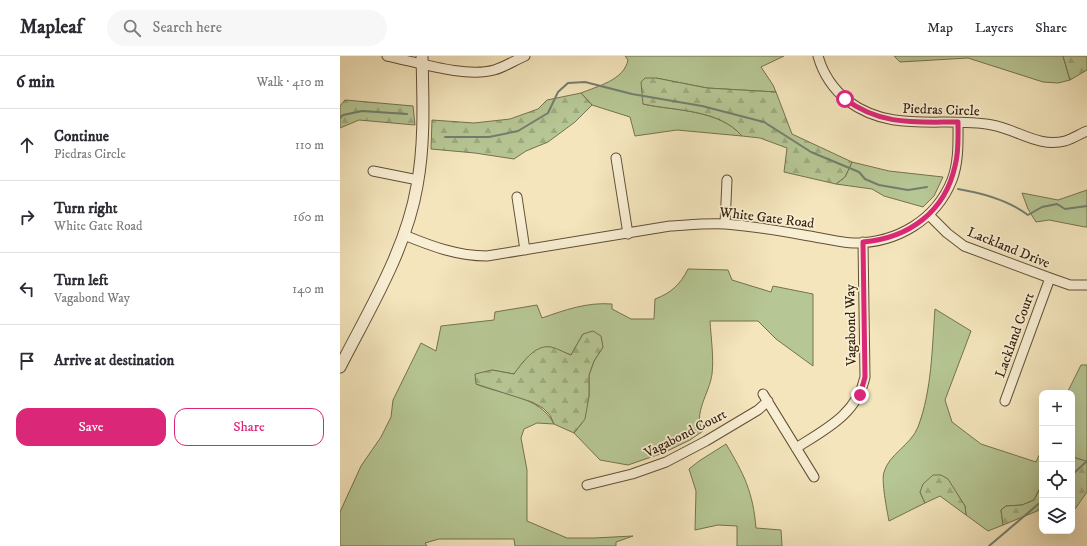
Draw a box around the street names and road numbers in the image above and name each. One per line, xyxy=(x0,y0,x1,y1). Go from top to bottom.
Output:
street label: Piedras Circle xyxy=(902,100,980,120)
street label: White Gate Road xyxy=(717,203,815,233)
street label: Lackland Drive xyxy=(965,223,1053,273)
street label: Vagabond Way xyxy=(841,284,861,367)
street label: Lackland Court xyxy=(991,290,1039,380)
street label: Vagabond Court xyxy=(640,405,730,463)

